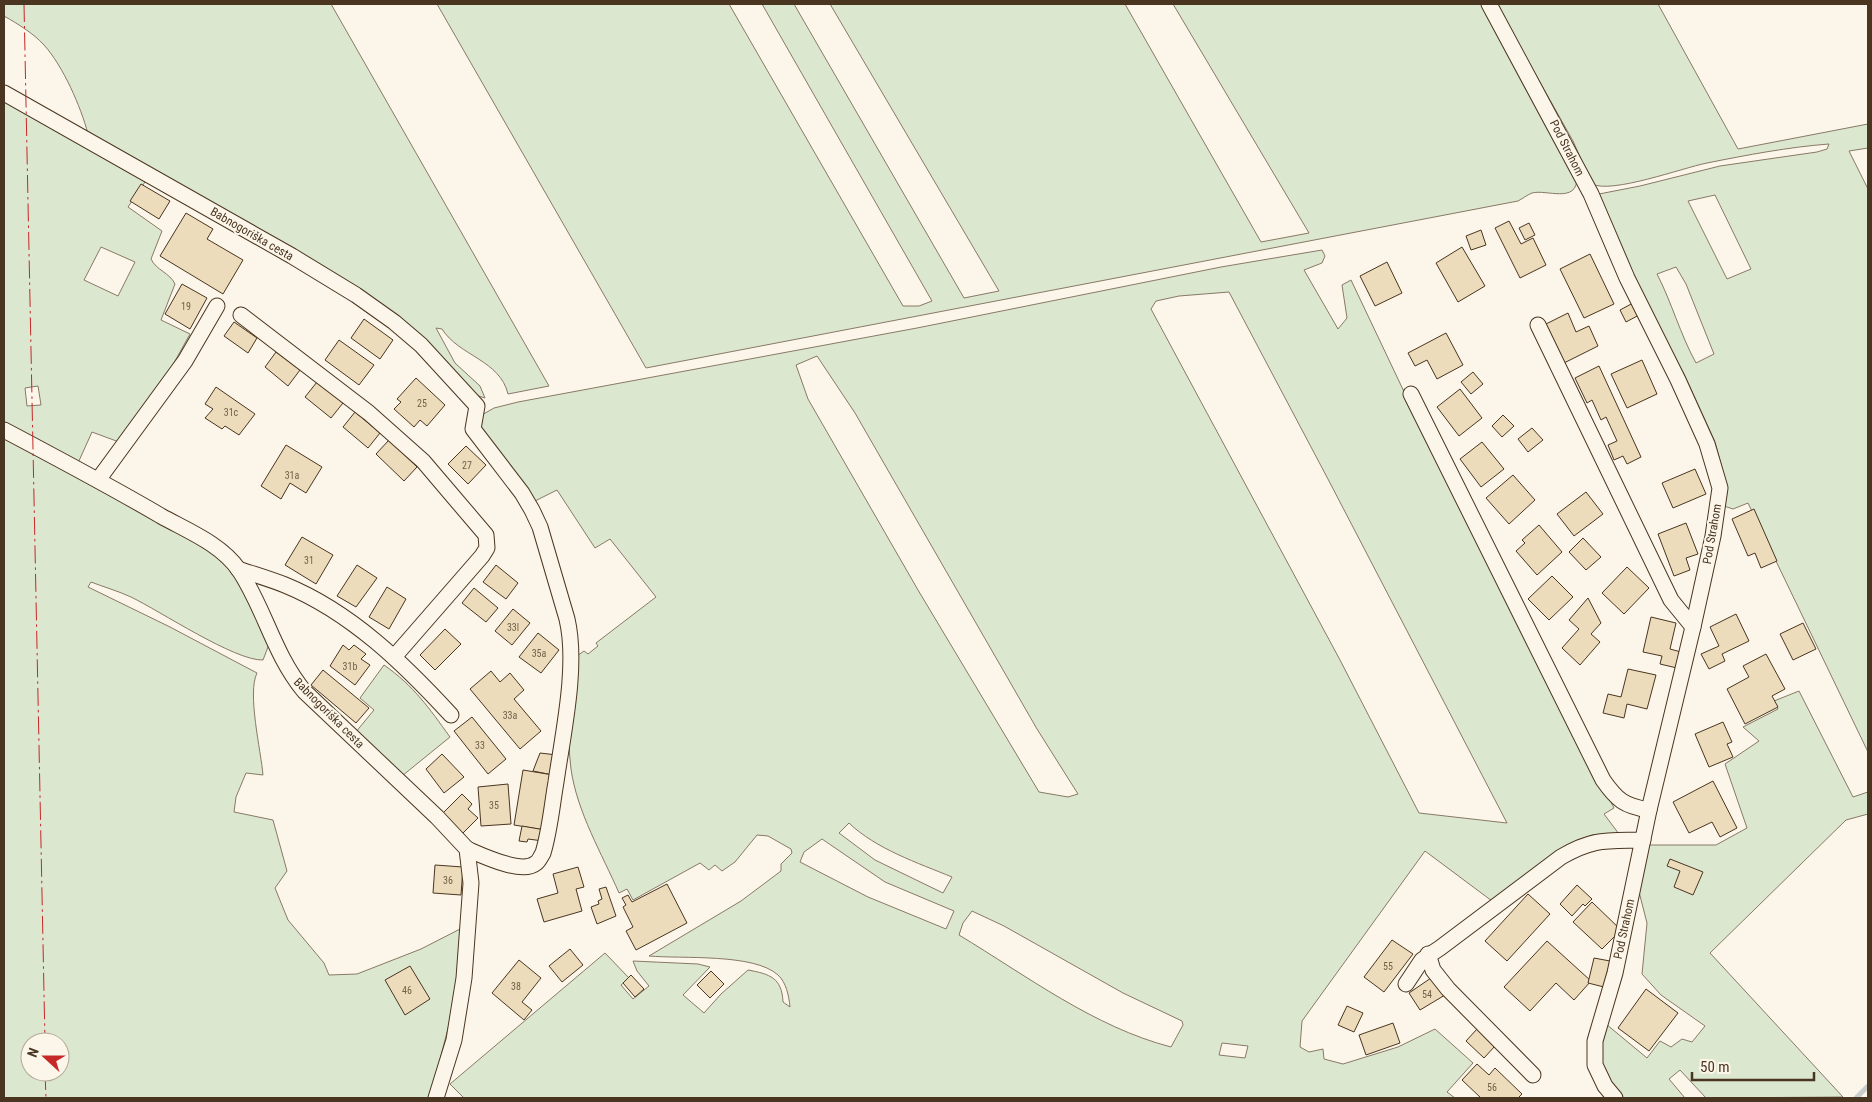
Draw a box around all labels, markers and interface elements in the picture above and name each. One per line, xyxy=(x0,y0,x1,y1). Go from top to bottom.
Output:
street label: Pod Strahom xyxy=(1547,118,1587,178)
street label: Babnogoriška cesta xyxy=(208,205,296,264)
house number: 19 xyxy=(181,301,191,312)
house number: 25 xyxy=(417,398,427,409)
house number: 31c xyxy=(224,407,239,418)
house number: 27 xyxy=(462,460,472,471)
house number: 31a xyxy=(285,470,300,481)
street label: Pod Strahom xyxy=(1700,503,1724,565)
house number: 31 xyxy=(304,555,314,566)
house number: 33l xyxy=(507,622,519,633)
house number: 35a xyxy=(532,648,547,659)
house number: 31b xyxy=(343,661,357,672)
street label: Babnogoriška cesta xyxy=(291,675,367,751)
house number: 33a xyxy=(503,710,518,721)
house number: 33 xyxy=(475,740,485,751)
house number: 35 xyxy=(489,800,499,811)
house number: 36 xyxy=(443,875,453,886)
street label: Pod Strahom xyxy=(1611,898,1637,960)
house number: 55 xyxy=(1383,961,1393,972)
house number: 38 xyxy=(511,981,521,992)
house number: 46 xyxy=(402,985,412,996)
house number: 54 xyxy=(1422,989,1432,1000)
north arrow xyxy=(20,1032,70,1082)
text: N xyxy=(24,1045,42,1059)
scale bar xyxy=(1692,1050,1814,1082)
text: 50 m xyxy=(1700,1058,1730,1076)
house number: 56 xyxy=(1487,1082,1497,1093)

